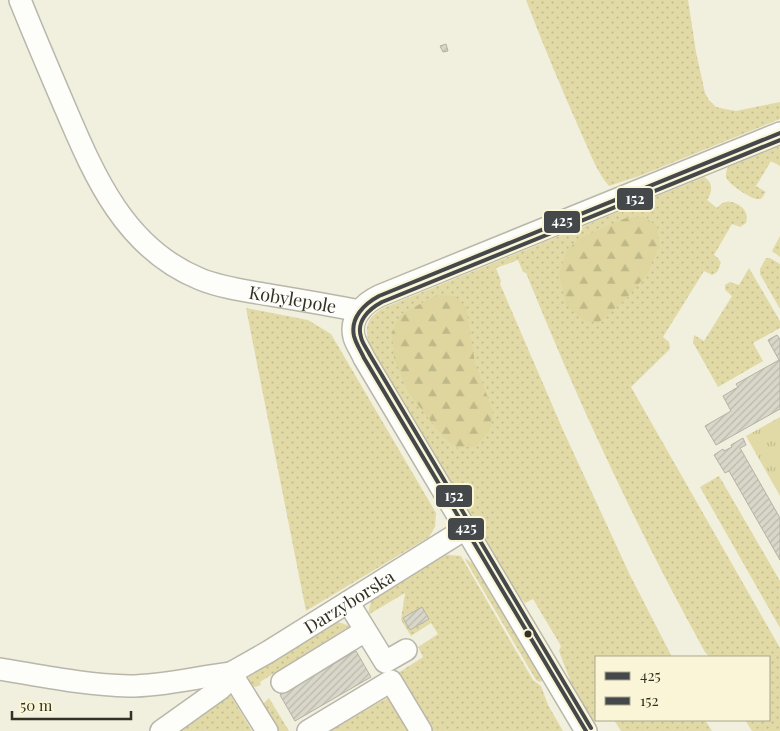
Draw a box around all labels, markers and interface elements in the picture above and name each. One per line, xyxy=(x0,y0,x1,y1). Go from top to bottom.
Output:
line badge: 152 xyxy=(616,187,654,211)
text: 152 xyxy=(626,189,644,208)
line badge: 425 xyxy=(543,210,581,234)
text: 425 xyxy=(551,211,573,230)
street label: Kobylepole xyxy=(247,280,338,318)
line badge: 152 xyxy=(435,484,473,508)
text: 152 xyxy=(445,486,463,505)
line badge: 425 xyxy=(447,517,485,541)
text: 425 xyxy=(455,518,477,537)
street label: Darzyborska xyxy=(299,564,399,639)
unlabelled marker xyxy=(523,629,533,639)
legend xyxy=(595,656,770,721)
text: 425 xyxy=(640,665,661,685)
scale bar xyxy=(12,688,131,720)
text: 152 xyxy=(640,690,659,710)
text: 50 m xyxy=(20,695,53,715)

